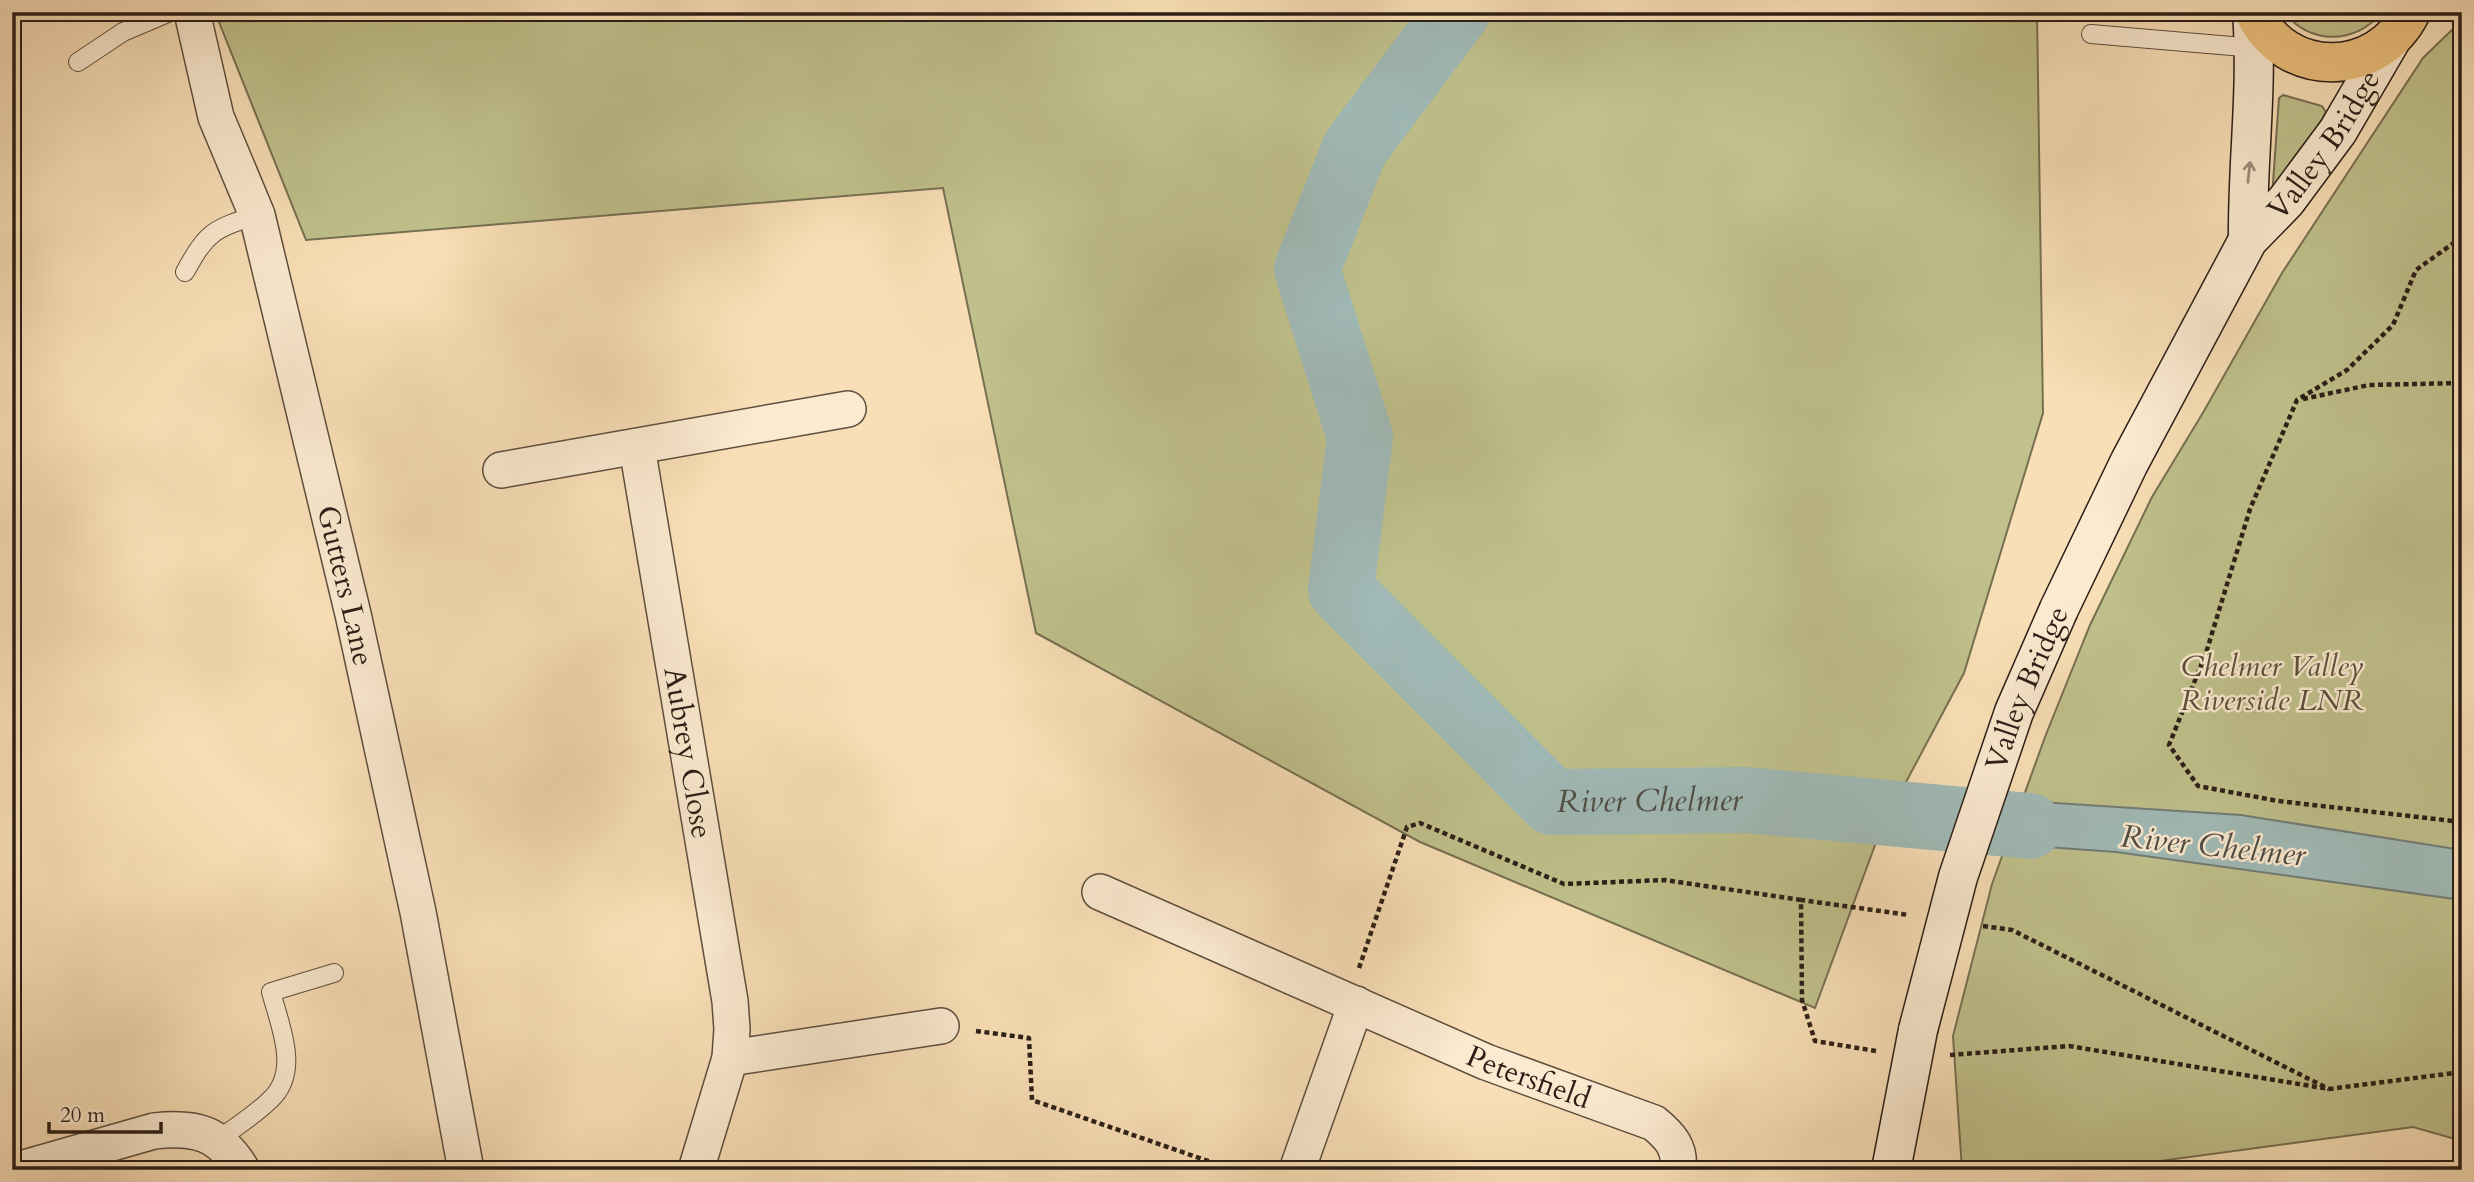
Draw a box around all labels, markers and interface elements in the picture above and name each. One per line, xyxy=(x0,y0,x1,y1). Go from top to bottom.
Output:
street label: Valley Bridge xyxy=(2258,62,2390,229)
one-way arrow xyxy=(2243,161,2256,184)
street label: Gutters Lane xyxy=(307,501,384,670)
street label: Valley Bridge xyxy=(1975,600,2078,776)
park label: Chelmer Valley Riverside LNR xyxy=(2180,646,2364,721)
street label: Aubrey Close xyxy=(654,664,723,841)
water label: River Chelmer xyxy=(1556,778,1744,824)
water label: River Chelmer xyxy=(2119,814,2309,878)
street label: Petersfield xyxy=(1460,1035,1596,1119)
scale bar xyxy=(49,1091,161,1135)
text: 20 m xyxy=(60,1101,105,1130)

